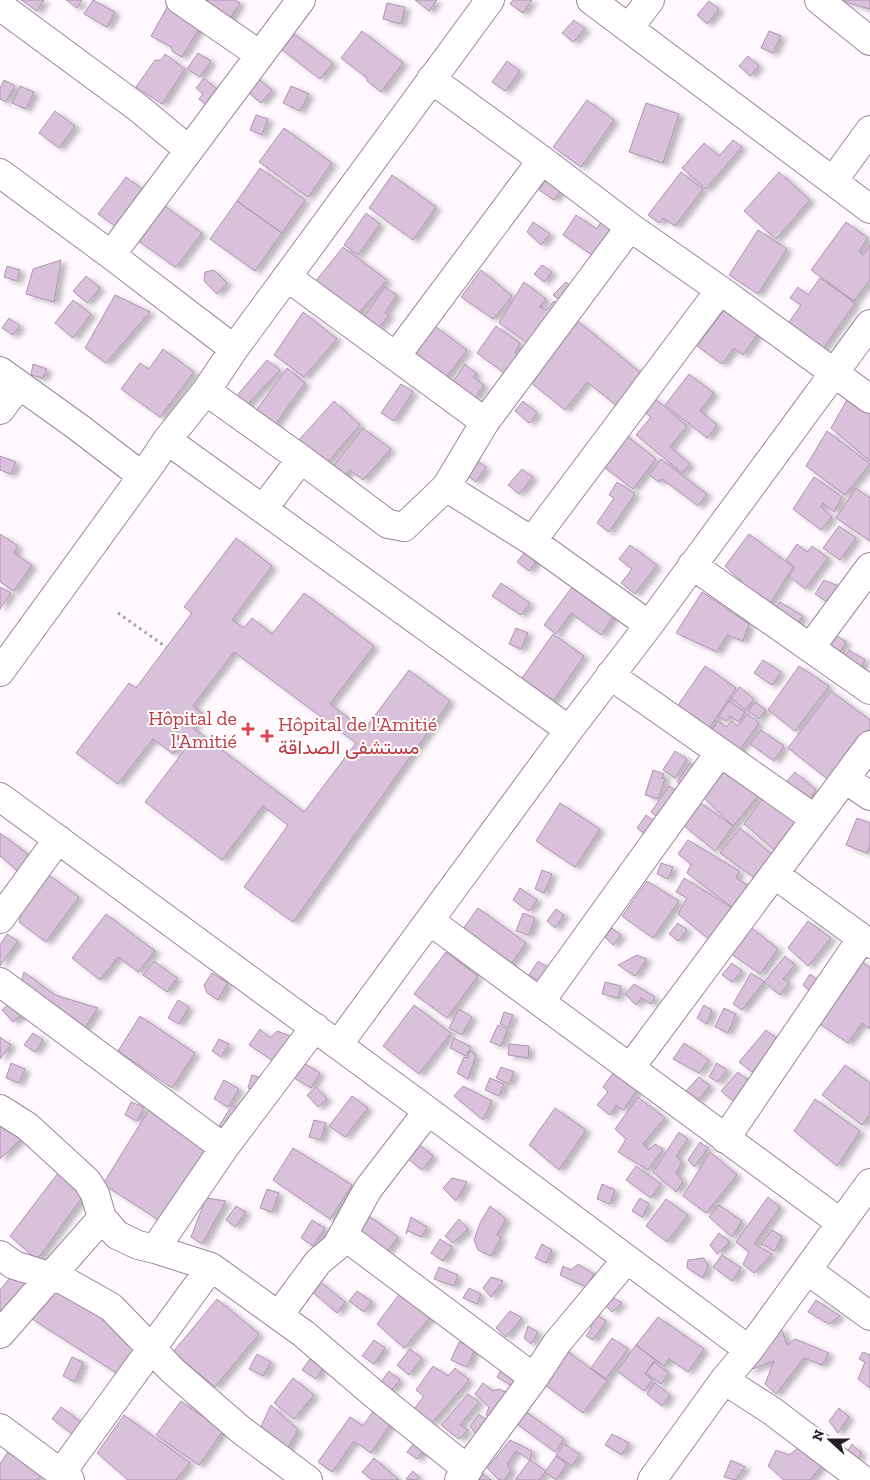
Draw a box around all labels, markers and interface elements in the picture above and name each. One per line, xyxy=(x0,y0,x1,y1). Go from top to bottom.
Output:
place label: Hôpital de l'Amitié xyxy=(148,706,237,753)
place label: Hôpital de l'Amitié مستشفى الصداقة xyxy=(278,712,437,759)
marker: Hôpital de l'Amitié xyxy=(241,722,255,736)
marker: Hôpital de l'Amitié مستشفى الصداقة xyxy=(260,729,274,743)
north arrow xyxy=(805,1415,855,1465)
text: N xyxy=(808,1427,828,1444)

